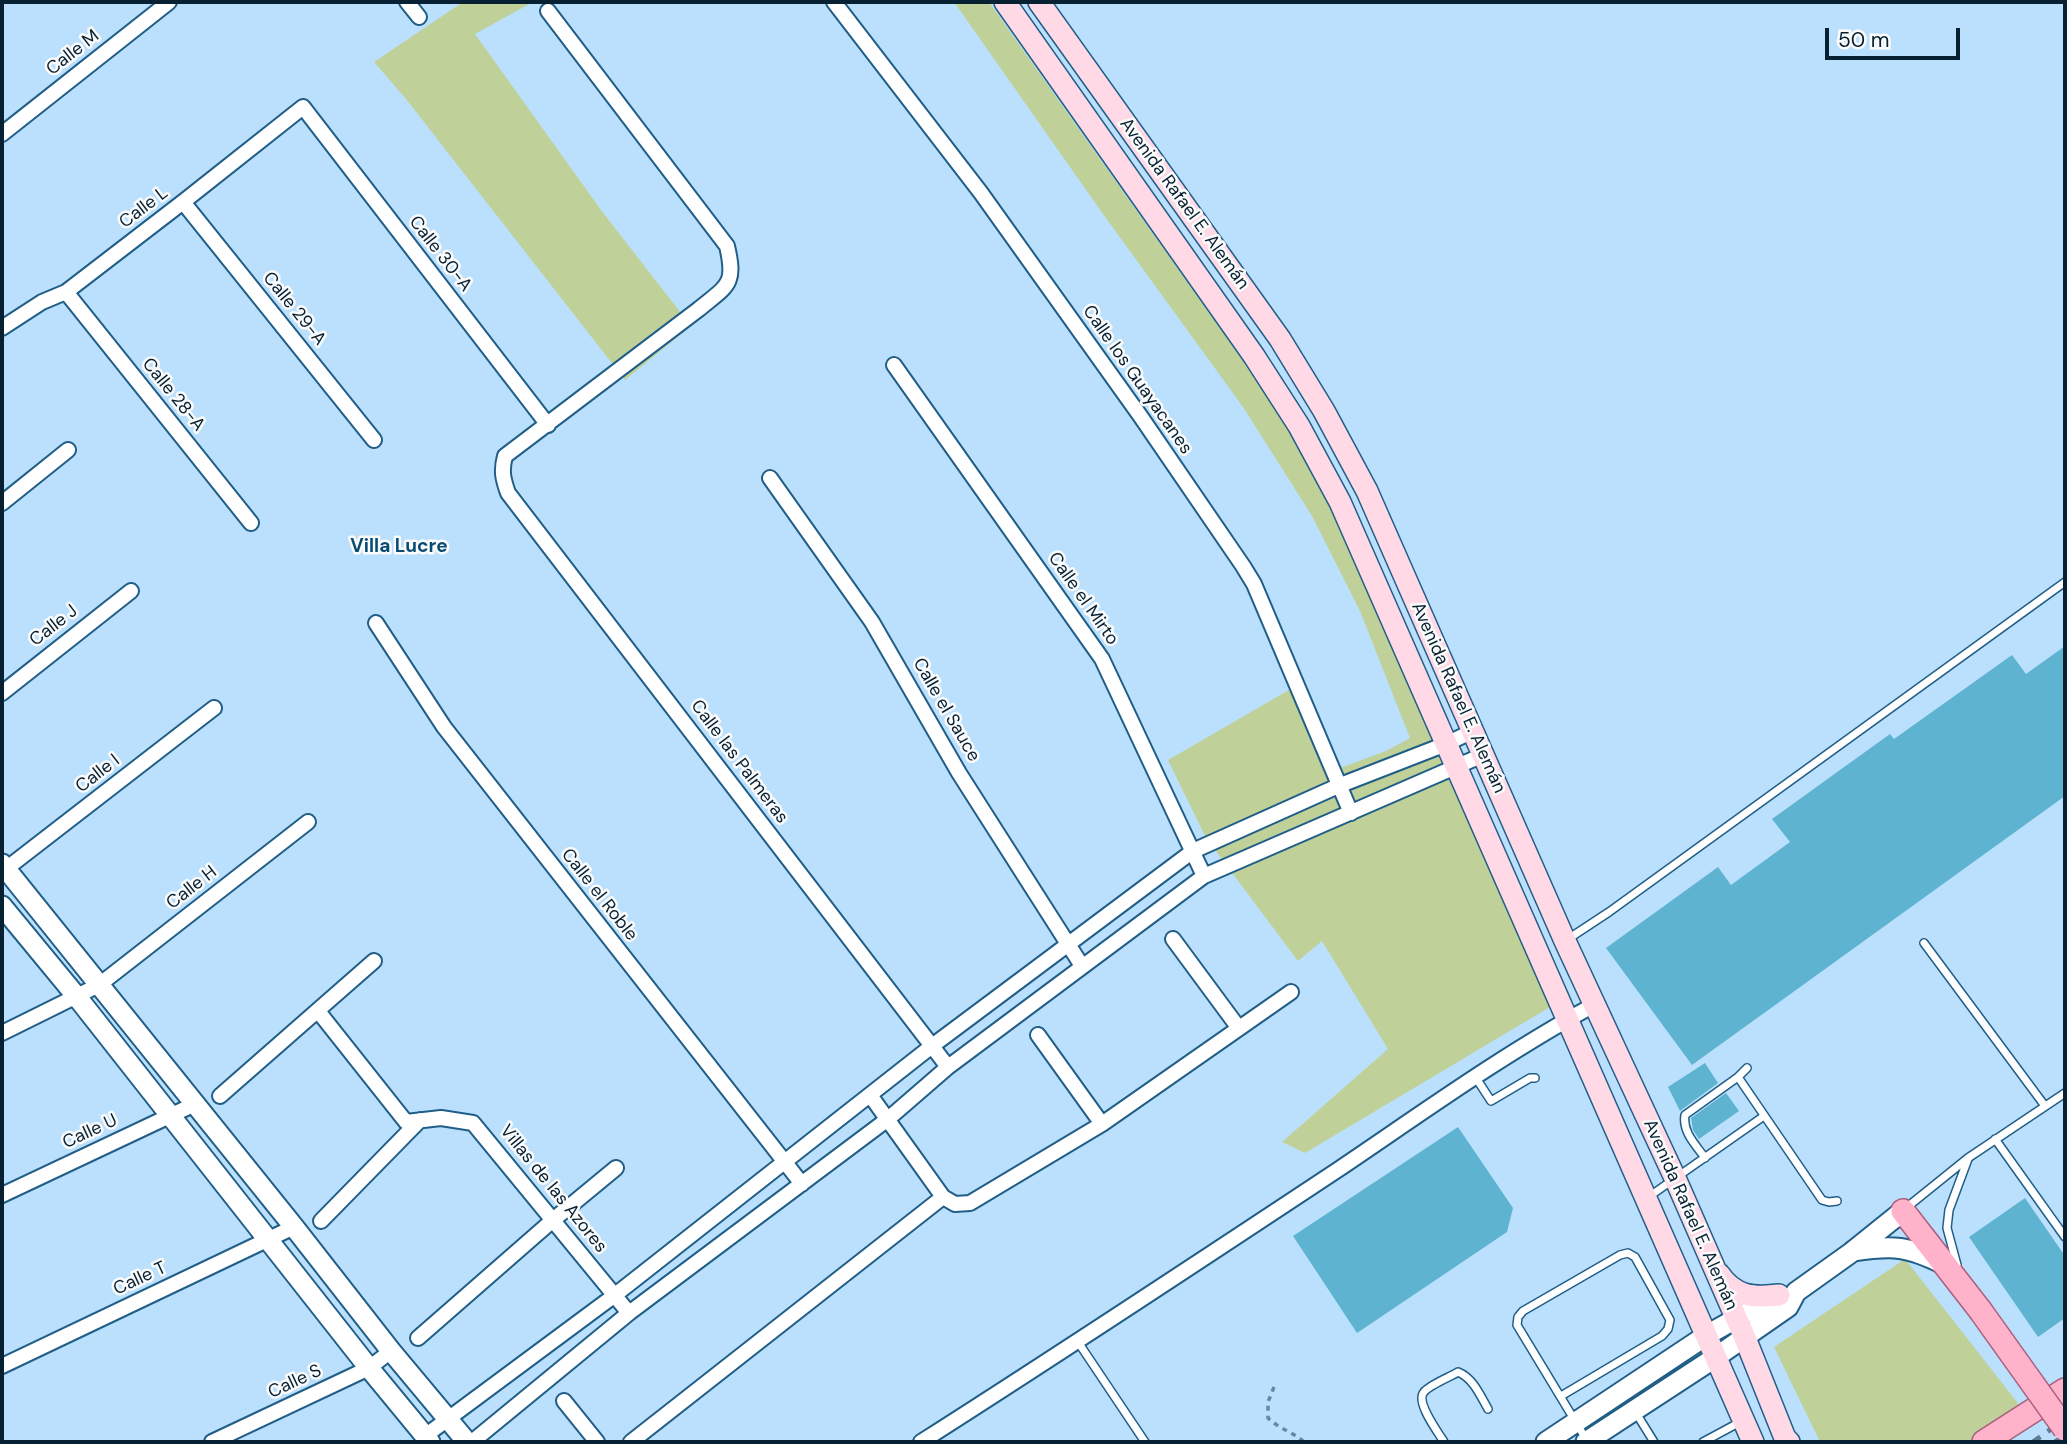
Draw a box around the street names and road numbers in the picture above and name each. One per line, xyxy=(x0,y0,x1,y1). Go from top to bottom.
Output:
street label: Calle M xyxy=(42,26,104,80)
street label: Avenida Rafael E. Alemán xyxy=(1115,114,1253,294)
street label: Calle L xyxy=(115,183,173,233)
street label: Calle 30-A xyxy=(404,212,476,296)
street label: Calle 29-A xyxy=(258,268,330,350)
street label: Calle los Guayacanes xyxy=(1077,301,1197,459)
street label: Calle 28-A xyxy=(137,354,209,436)
street label: Calle el Mirto xyxy=(1043,548,1123,650)
street label: Avenida Rafael E. Alemán xyxy=(1406,599,1510,797)
street label: Calle J xyxy=(26,601,82,651)
street label: Calle el Sauce xyxy=(908,654,984,766)
street label: Calle las Palmeras xyxy=(686,696,792,828)
street label: Calle I xyxy=(72,750,124,798)
street label: Calle el Roble xyxy=(556,845,642,945)
street label: Calle H xyxy=(163,862,221,914)
street label: Calle U xyxy=(59,1110,121,1154)
street label: Avenida Rafael E. Alemán xyxy=(1638,1116,1742,1314)
street label: Villas de las Azores xyxy=(495,1121,611,1257)
street label: Calle T xyxy=(110,1257,170,1301)
street label: Calle S xyxy=(265,1360,325,1404)

